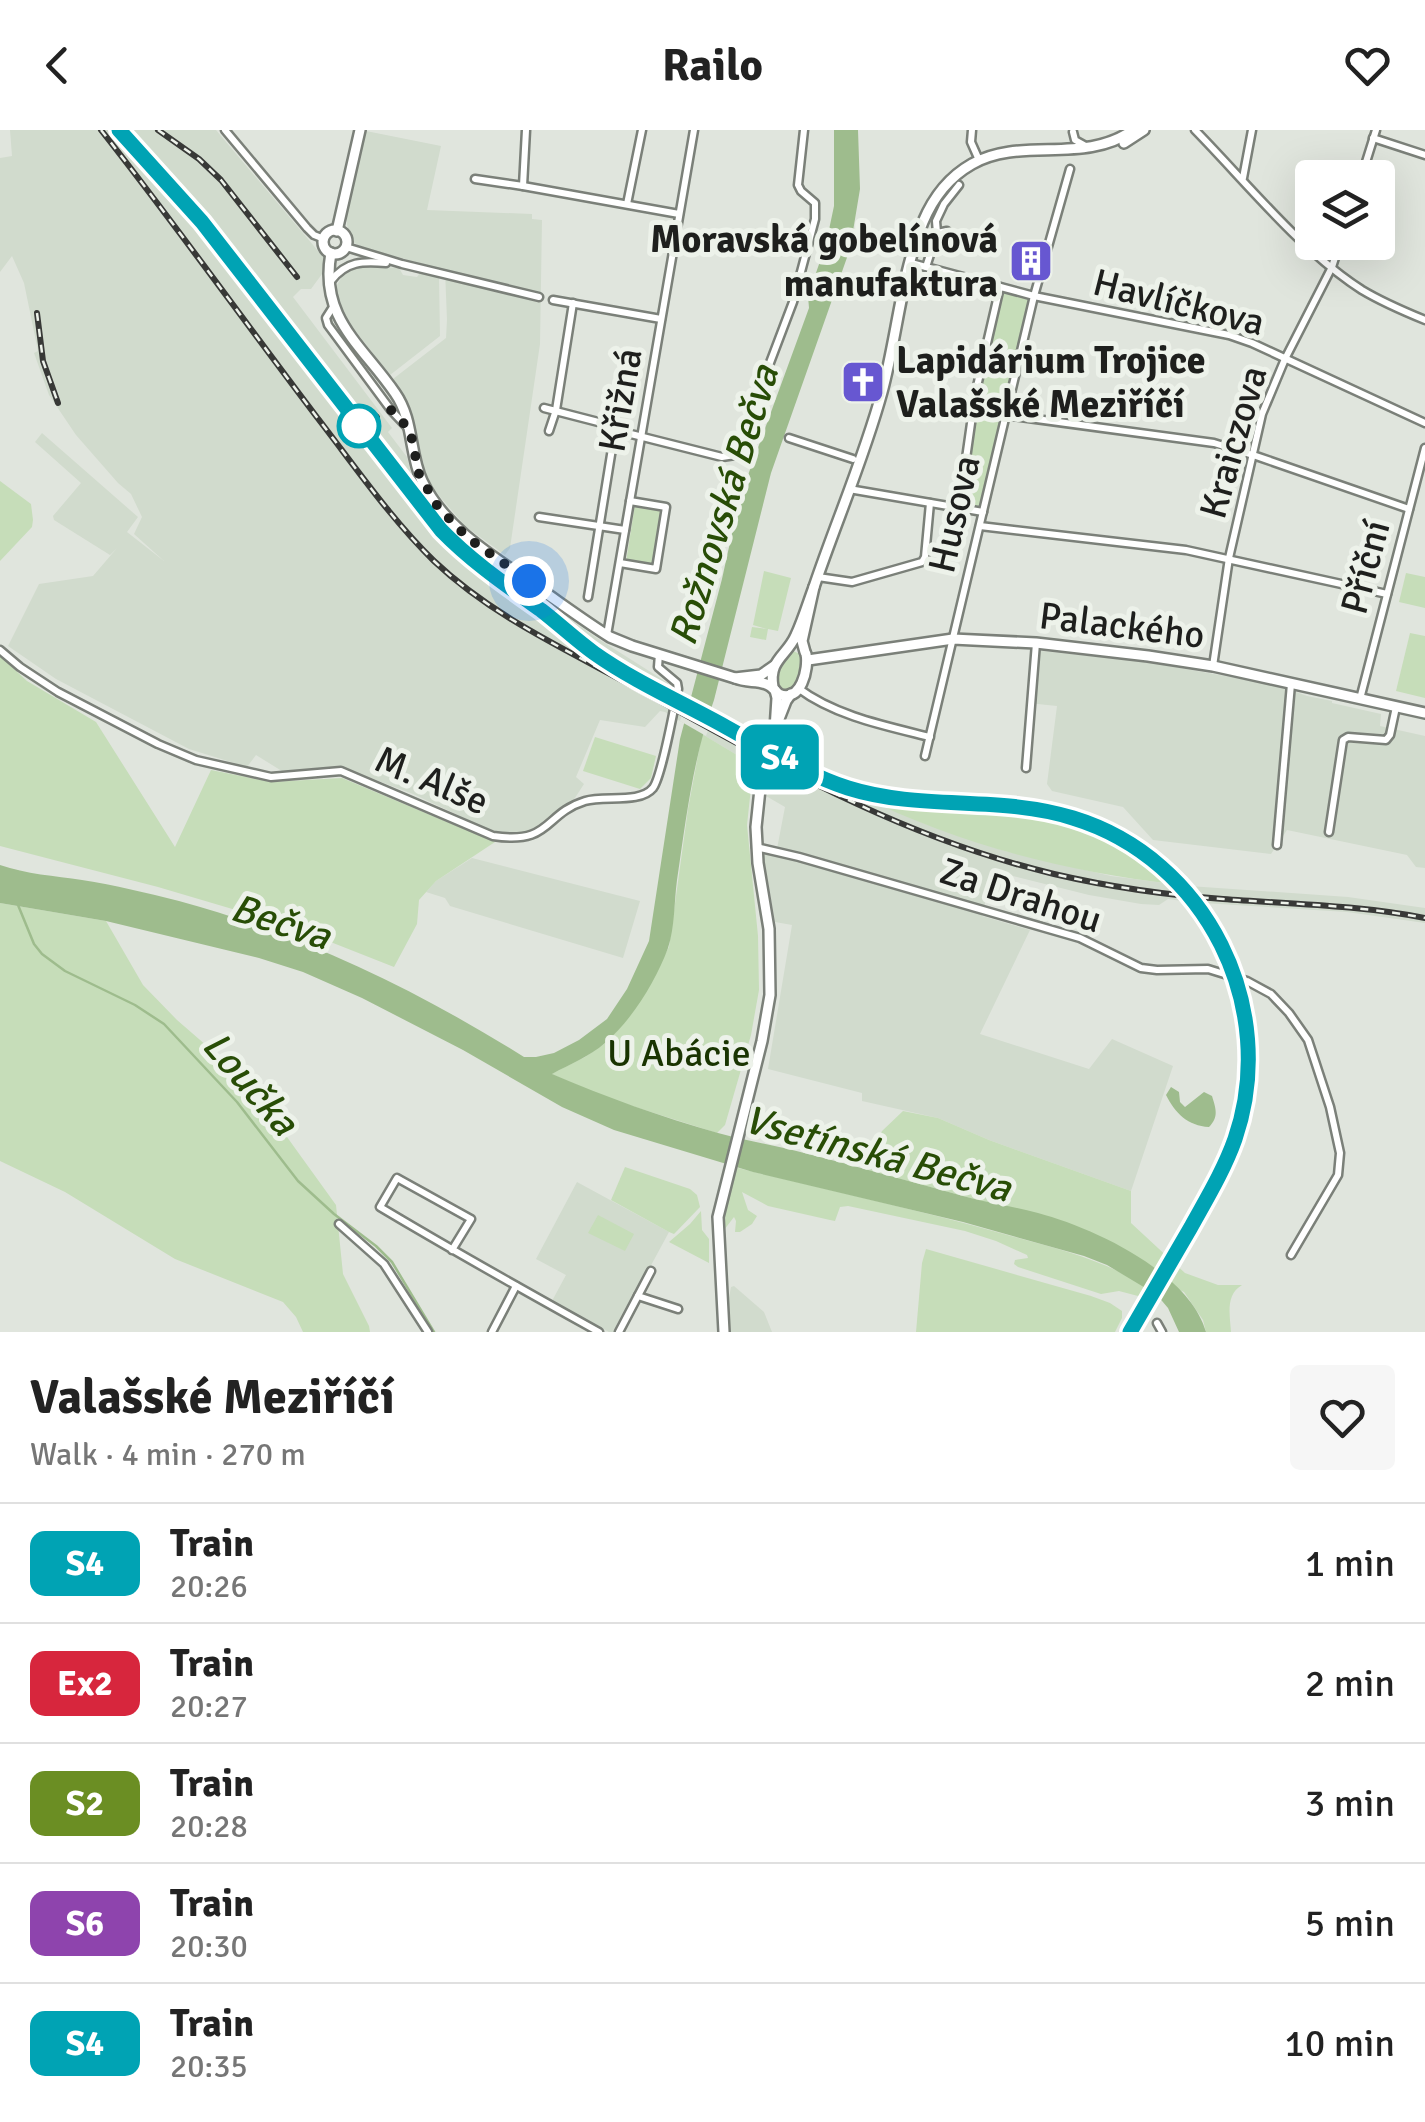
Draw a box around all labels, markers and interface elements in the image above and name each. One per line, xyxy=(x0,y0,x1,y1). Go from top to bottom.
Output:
icon: back xyxy=(30,38,85,93)
text: Railo xyxy=(662,38,763,93)
icon: heart xyxy=(1340,38,1395,93)
map controls xyxy=(1295,160,1395,260)
button: layers xyxy=(1295,160,1395,260)
place label: Moravská gobelínová manufaktura xyxy=(650,216,998,307)
building icon: Moravská gobelínová manufaktura xyxy=(1008,238,1054,284)
street label: Havlíčkova xyxy=(1088,259,1269,346)
place label: Lapidárium Trojice Valašské Meziříčí xyxy=(896,337,1206,428)
street label: Křižná xyxy=(588,345,653,456)
water label: Rožnovská Bečva xyxy=(658,358,791,651)
church icon: Lapidárium Trojice Valašské Meziříčí xyxy=(840,359,886,405)
street label: Kraiczova xyxy=(1189,361,1278,524)
unlabelled marker xyxy=(338,405,380,447)
street label: Husova xyxy=(918,451,991,577)
street label: Příční xyxy=(1331,515,1401,619)
your location xyxy=(504,556,554,606)
street label: Palackého xyxy=(1037,592,1207,659)
line badge: S4 xyxy=(735,724,825,790)
street label: M. Alše xyxy=(368,736,496,825)
text: S4 xyxy=(761,736,799,779)
street label: Za Drahou xyxy=(934,847,1108,944)
water label: Bečva xyxy=(225,882,338,962)
water label: Loučka xyxy=(191,1021,310,1147)
park label: U Abácie xyxy=(607,1030,751,1077)
water label: Vsetínská Bečva xyxy=(739,1094,1018,1214)
button: heart xyxy=(1290,1365,1395,1470)
text: Valašské Meziříčí xyxy=(30,1368,395,1427)
text: Walk · 4 min · 270 m xyxy=(30,1435,306,1474)
text: Train xyxy=(170,1520,254,1567)
text: 1 min xyxy=(1305,1540,1395,1587)
text: S4 xyxy=(66,1542,104,1585)
text: 20:26 xyxy=(170,1567,248,1606)
text: Train xyxy=(170,1640,254,1687)
text: 2 min xyxy=(1305,1660,1395,1707)
text: Ex2 xyxy=(57,1662,113,1705)
text: 20:27 xyxy=(170,1687,248,1726)
text: Train xyxy=(170,1760,254,1807)
text: 3 min xyxy=(1305,1780,1395,1827)
text: S2 xyxy=(66,1782,104,1825)
text: 20:28 xyxy=(170,1807,248,1846)
text: Train xyxy=(170,1880,254,1927)
text: 5 min xyxy=(1305,1900,1395,1947)
text: S6 xyxy=(66,1902,104,1945)
text: 20:30 xyxy=(170,1927,248,1966)
text: Train xyxy=(170,2000,254,2047)
text: 10 min xyxy=(1284,2020,1395,2067)
text: S4 xyxy=(66,2022,104,2065)
text: 20:35 xyxy=(170,2047,248,2086)

